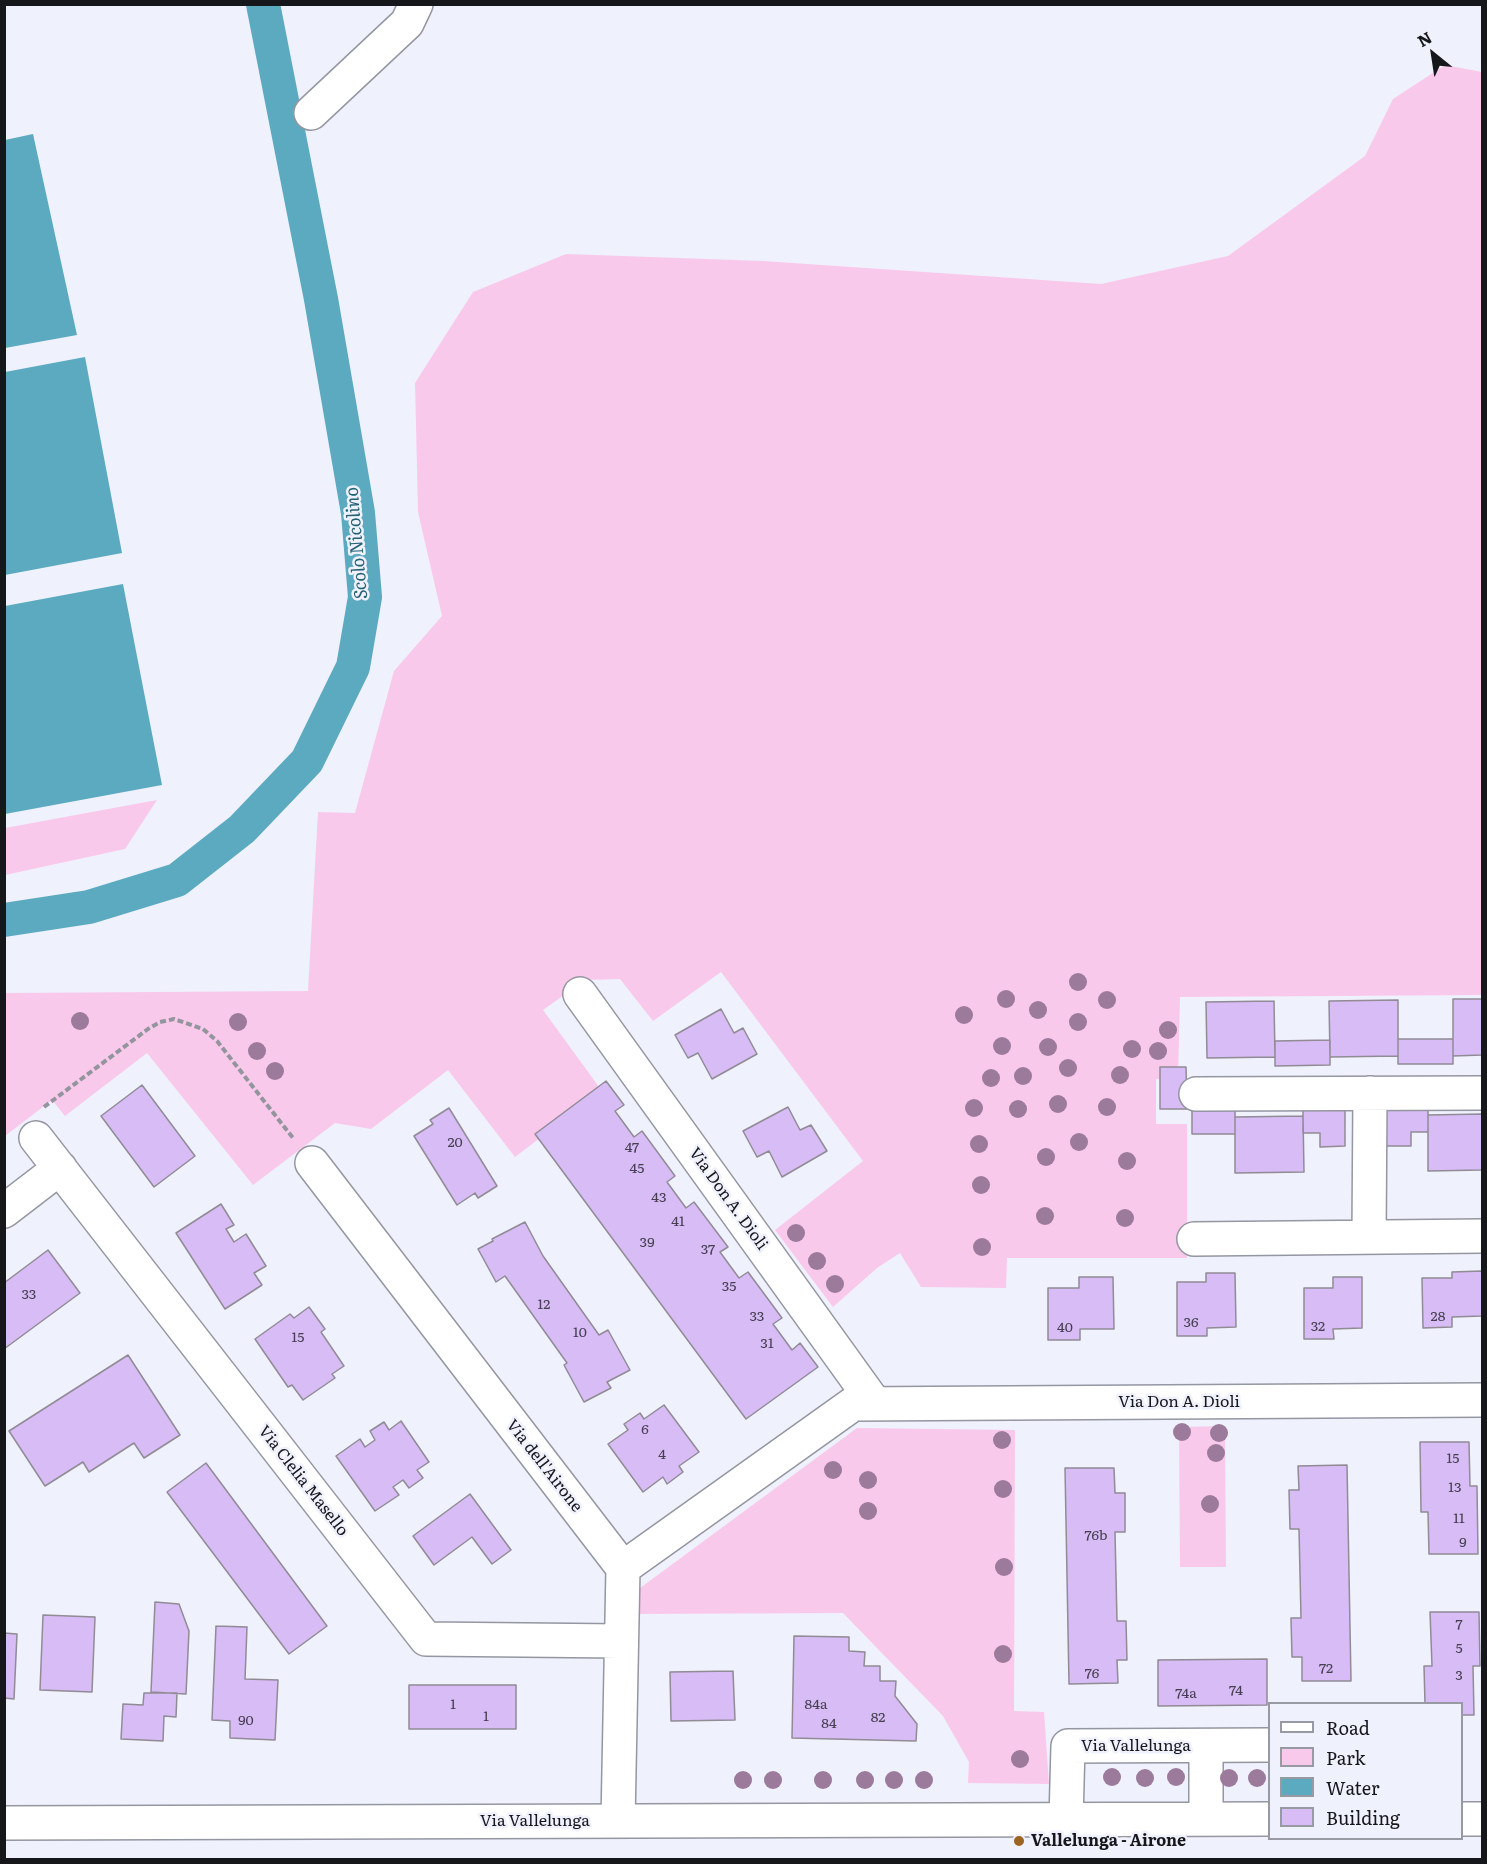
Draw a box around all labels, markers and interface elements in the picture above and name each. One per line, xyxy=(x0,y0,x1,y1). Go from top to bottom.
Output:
north arrow xyxy=(1403,24,1463,84)
text: N xyxy=(1412,25,1436,52)
water label: Scolo Nicolino xyxy=(341,486,373,600)
house number: 20 xyxy=(447,1135,463,1151)
house number: 47 xyxy=(625,1140,639,1156)
street label: Via Don A. Dioli xyxy=(684,1144,772,1254)
house number: 45 xyxy=(630,1161,644,1177)
house number: 43 xyxy=(651,1190,667,1206)
house number: 41 xyxy=(671,1214,685,1230)
house number: 39 xyxy=(640,1235,654,1251)
house number: 37 xyxy=(701,1242,715,1258)
house number: 35 xyxy=(722,1279,736,1295)
house number: 33 xyxy=(22,1287,36,1303)
house number: 12 xyxy=(538,1297,550,1313)
house number: 33 xyxy=(750,1309,764,1325)
house number: 28 xyxy=(1431,1309,1445,1325)
house number: 36 xyxy=(1183,1315,1199,1331)
house number: 32 xyxy=(1311,1319,1325,1335)
house number: 40 xyxy=(1057,1320,1073,1336)
house number: 10 xyxy=(573,1325,587,1341)
house number: 15 xyxy=(292,1330,304,1346)
house number: 31 xyxy=(760,1336,774,1352)
street label: Via Don A. Dioli xyxy=(1118,1392,1240,1412)
street label: Via dell'Airone xyxy=(502,1416,586,1516)
street label: Via Clelia Masello xyxy=(254,1422,352,1540)
house number: 6 xyxy=(641,1422,649,1438)
house number: 4 xyxy=(658,1447,666,1463)
house number: 15 xyxy=(1447,1451,1459,1467)
house number: 13 xyxy=(1448,1480,1462,1496)
house number: 11 xyxy=(1453,1511,1465,1527)
house number: 76b xyxy=(1084,1528,1108,1544)
house number: 9 xyxy=(1459,1535,1467,1551)
house number: 7 xyxy=(1455,1617,1463,1633)
house number: 5 xyxy=(1455,1641,1463,1657)
house number: 72 xyxy=(1319,1661,1333,1677)
house number: 76 xyxy=(1085,1666,1099,1682)
house number: 3 xyxy=(1455,1668,1463,1684)
house number: 74 xyxy=(1229,1683,1243,1699)
house number: 74a xyxy=(1175,1686,1197,1702)
house number: 1 xyxy=(450,1697,456,1713)
house number: 84a xyxy=(805,1697,827,1713)
legend xyxy=(1268,1702,1463,1840)
house number: 1 xyxy=(483,1709,489,1725)
house number: 82 xyxy=(871,1710,885,1726)
house number: 90 xyxy=(238,1713,254,1729)
text: Road xyxy=(1326,1714,1370,1741)
house number: 84 xyxy=(821,1716,837,1732)
street label: Via Vallelunga xyxy=(1081,1736,1191,1756)
text: Park xyxy=(1326,1744,1365,1771)
text: Water xyxy=(1326,1774,1379,1801)
text: Building xyxy=(1326,1804,1400,1831)
street label: Via Vallelunga xyxy=(480,1811,590,1831)
place label: Vallelunga - Airone xyxy=(1031,1831,1186,1851)
marker: Vallelunga - Airone xyxy=(1012,1834,1026,1848)

